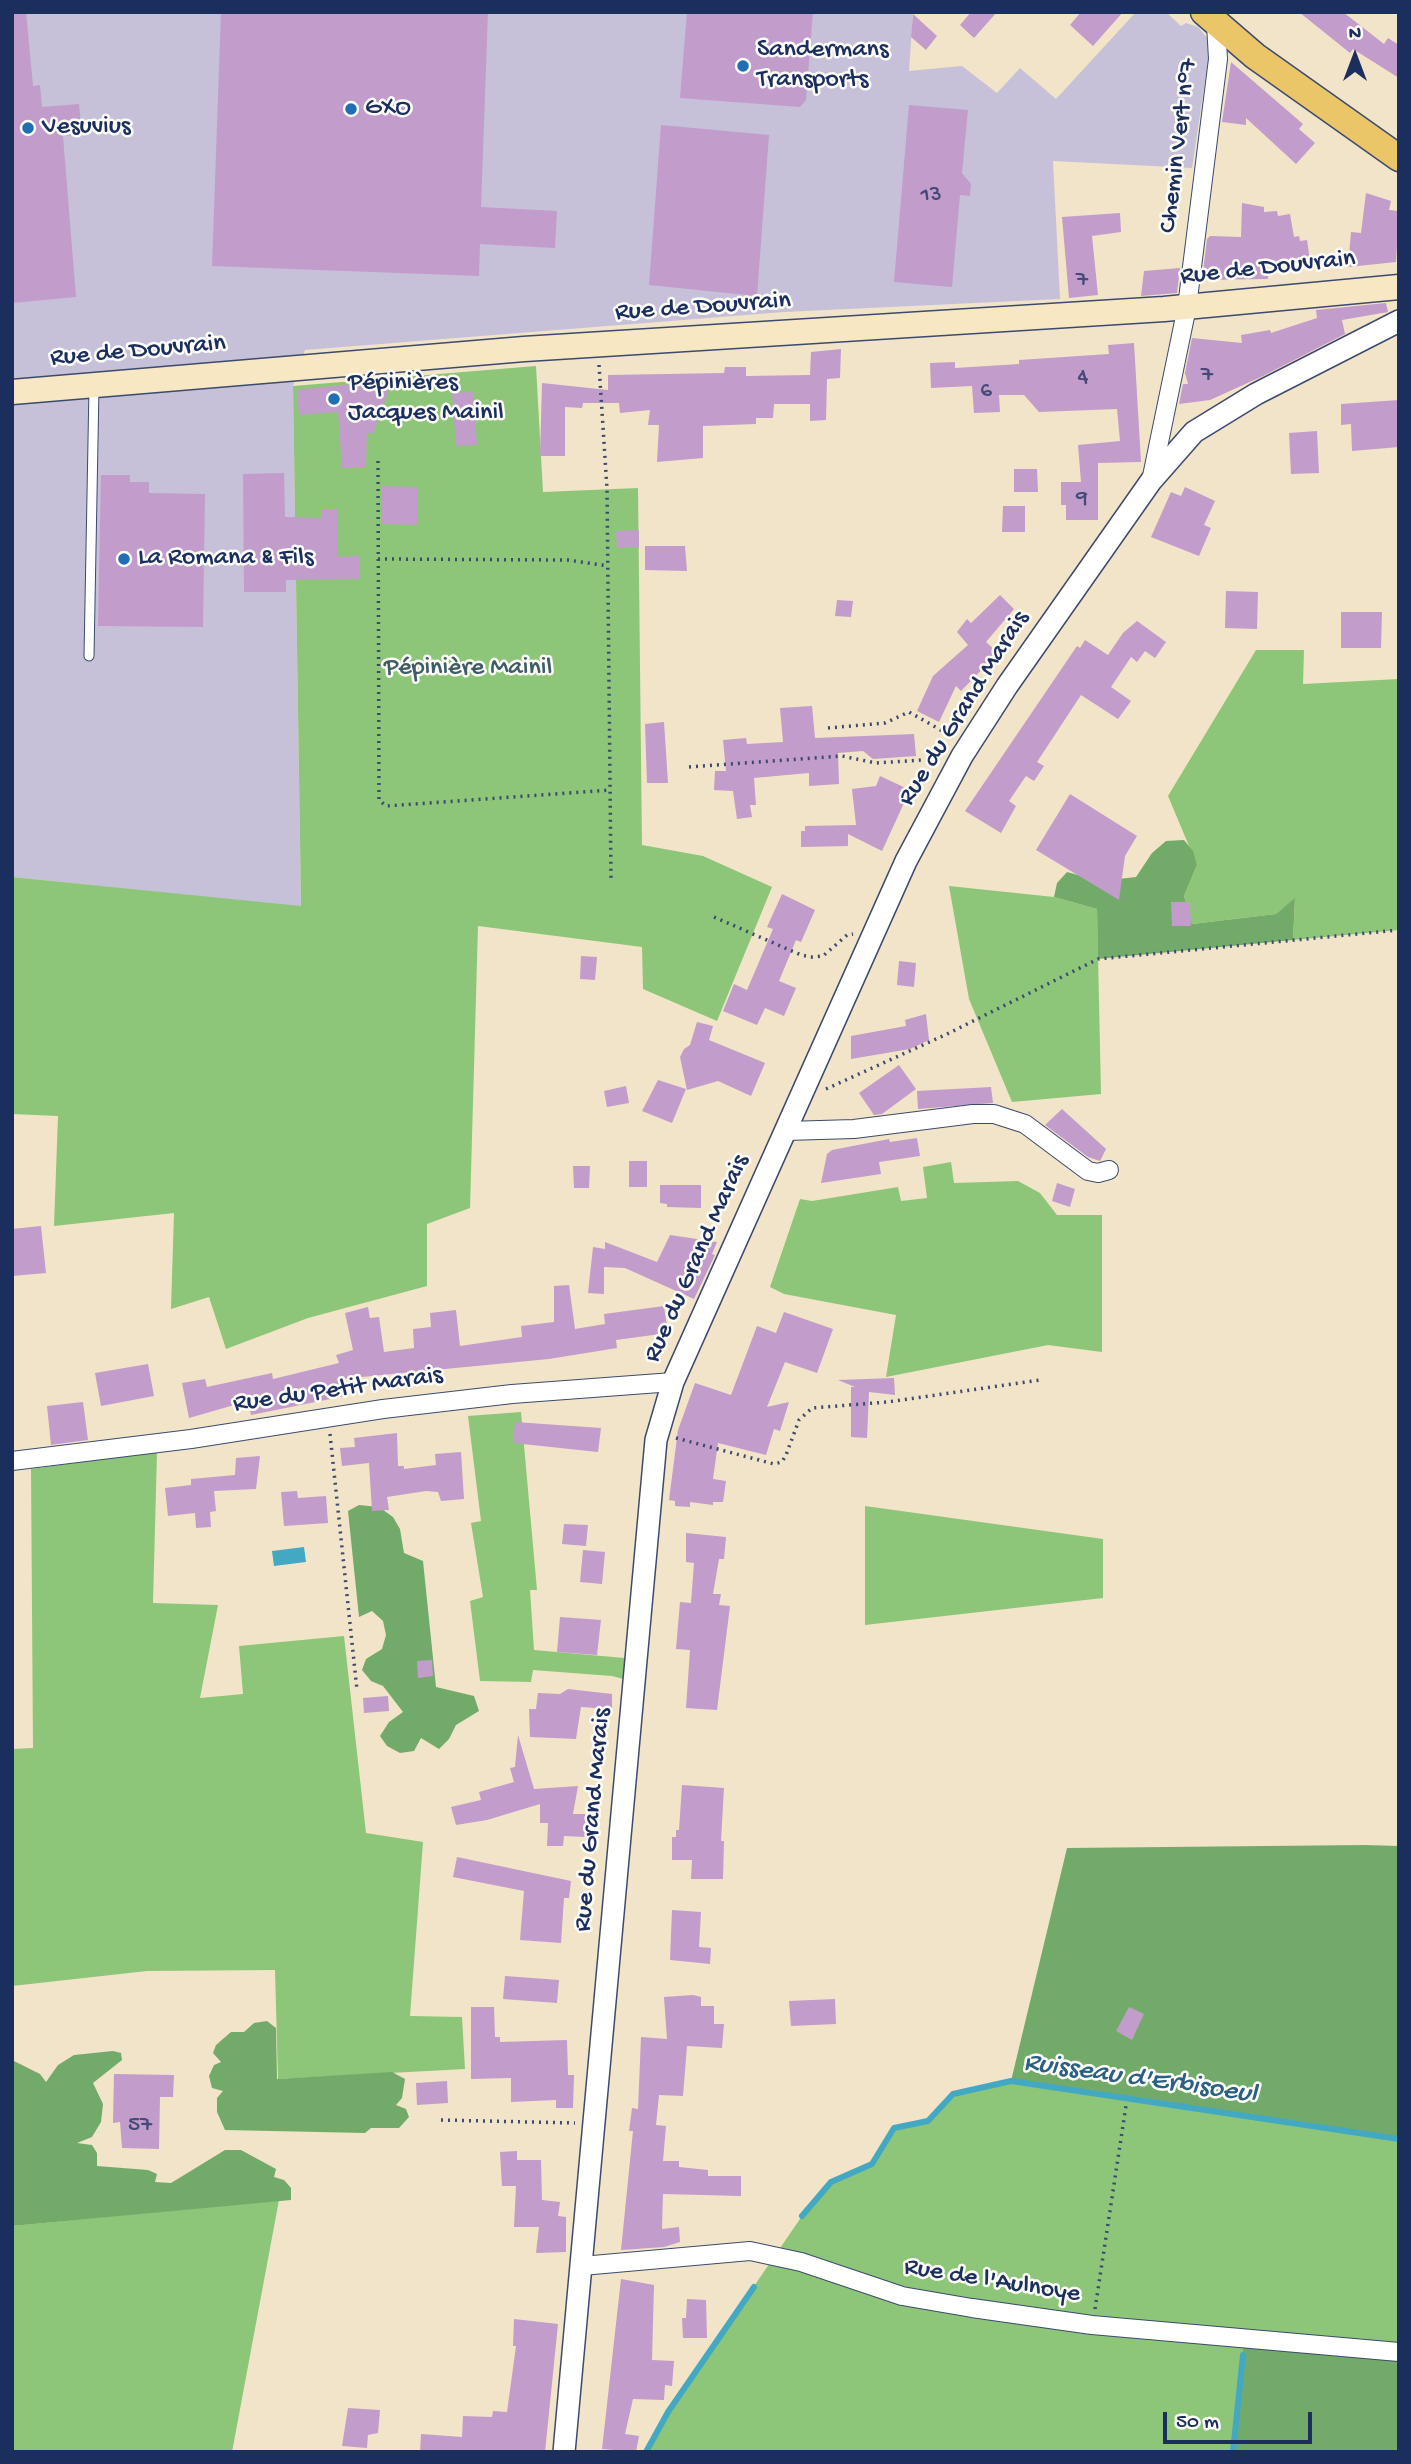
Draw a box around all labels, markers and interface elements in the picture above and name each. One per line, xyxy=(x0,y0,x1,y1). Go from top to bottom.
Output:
north arrow xyxy=(1320,21,1390,91)
text: N xyxy=(1349,23,1361,46)
place label: Sandermans Transports xyxy=(757,35,889,96)
street label: Chemin Vert n°7 xyxy=(1154,57,1206,235)
marker: Sandermans Transports xyxy=(735,58,751,74)
place label: GXO xyxy=(365,93,411,125)
marker: GXO xyxy=(343,101,359,117)
place label: Vesuvius xyxy=(42,112,131,144)
marker: Vesuvius xyxy=(20,120,36,136)
house number: 13 xyxy=(920,182,942,210)
street label: Rue de Douvrain xyxy=(1179,244,1357,294)
house number: 7 xyxy=(1076,267,1088,295)
street label: Rue de Douvrain xyxy=(614,286,792,330)
street label: Rue de Douvrain xyxy=(49,329,227,375)
house number: 7 xyxy=(1201,362,1213,390)
house number: 4 xyxy=(1078,364,1088,392)
place label: Pépinières Jacques Mainil xyxy=(348,368,504,430)
house number: 6 xyxy=(980,378,992,406)
marker: Pépinières Jacques Mainil xyxy=(326,391,342,407)
house number: 9 xyxy=(1076,485,1088,513)
place label: La Romana & Fils xyxy=(138,543,313,575)
marker: La Romana & Fils xyxy=(116,551,132,567)
street label: Rue du Grand Marais xyxy=(892,606,1038,812)
park label: Pépinière Mainil xyxy=(384,653,552,685)
street label: Rue du Grand Marais xyxy=(638,1150,758,1368)
street label: Rue du Petit Marais xyxy=(231,1361,445,1421)
street label: Rue du Grand Marais xyxy=(569,1707,619,1933)
water label: Ruisseau d'Erbisoeul xyxy=(1022,2047,1258,2113)
house number: 57 xyxy=(128,2112,152,2140)
street label: Rue de l'Aulnoye xyxy=(902,2253,1082,2311)
scale bar xyxy=(1166,2398,1315,2442)
text: 50 m xyxy=(1176,2411,1219,2436)

